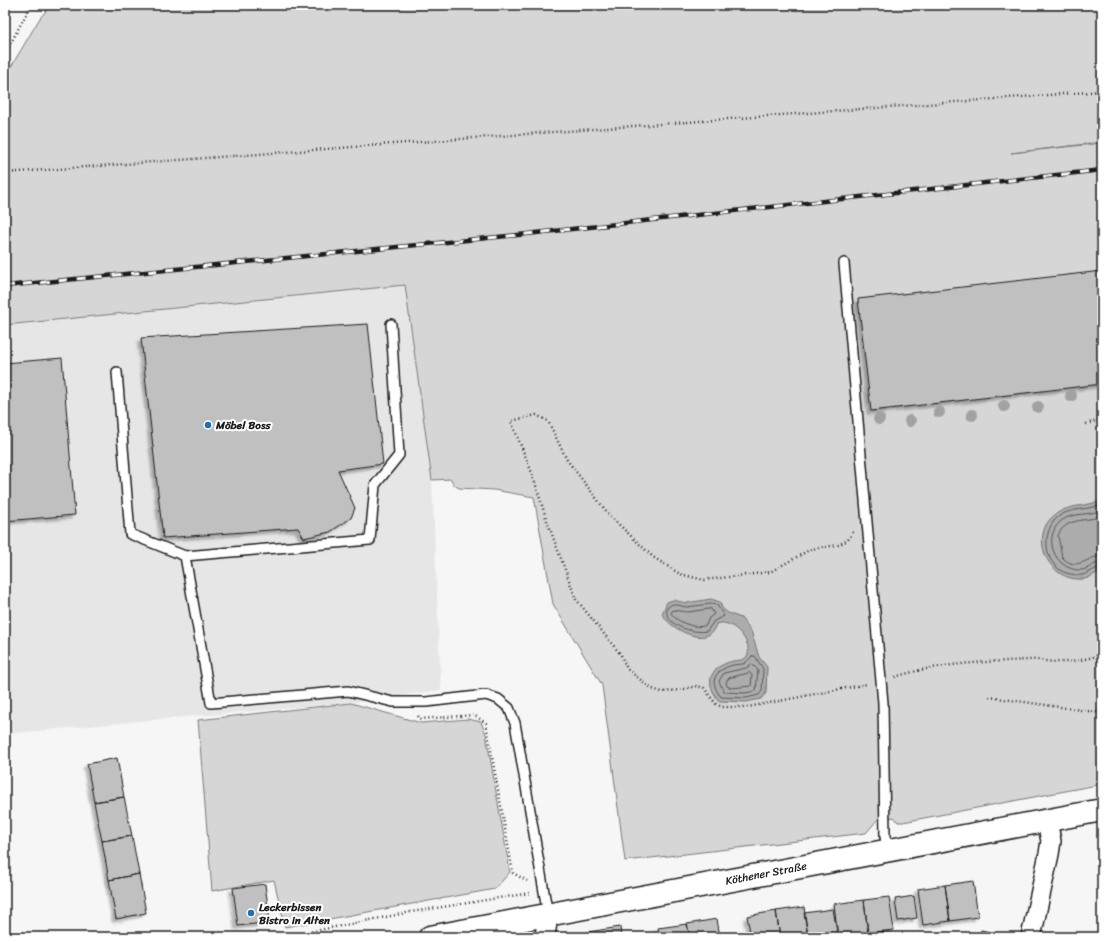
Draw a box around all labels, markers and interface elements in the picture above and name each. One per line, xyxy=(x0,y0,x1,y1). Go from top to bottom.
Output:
place label: Möbel Boss xyxy=(215,416,271,435)
marker: Möbel Boss xyxy=(203,420,213,430)
street label: Köthener Straße xyxy=(724,856,809,891)
place label: Leckerbissen Bistro in Alten xyxy=(259,898,330,930)
marker: Leckerbissen Bistro in Alten xyxy=(246,908,256,918)

